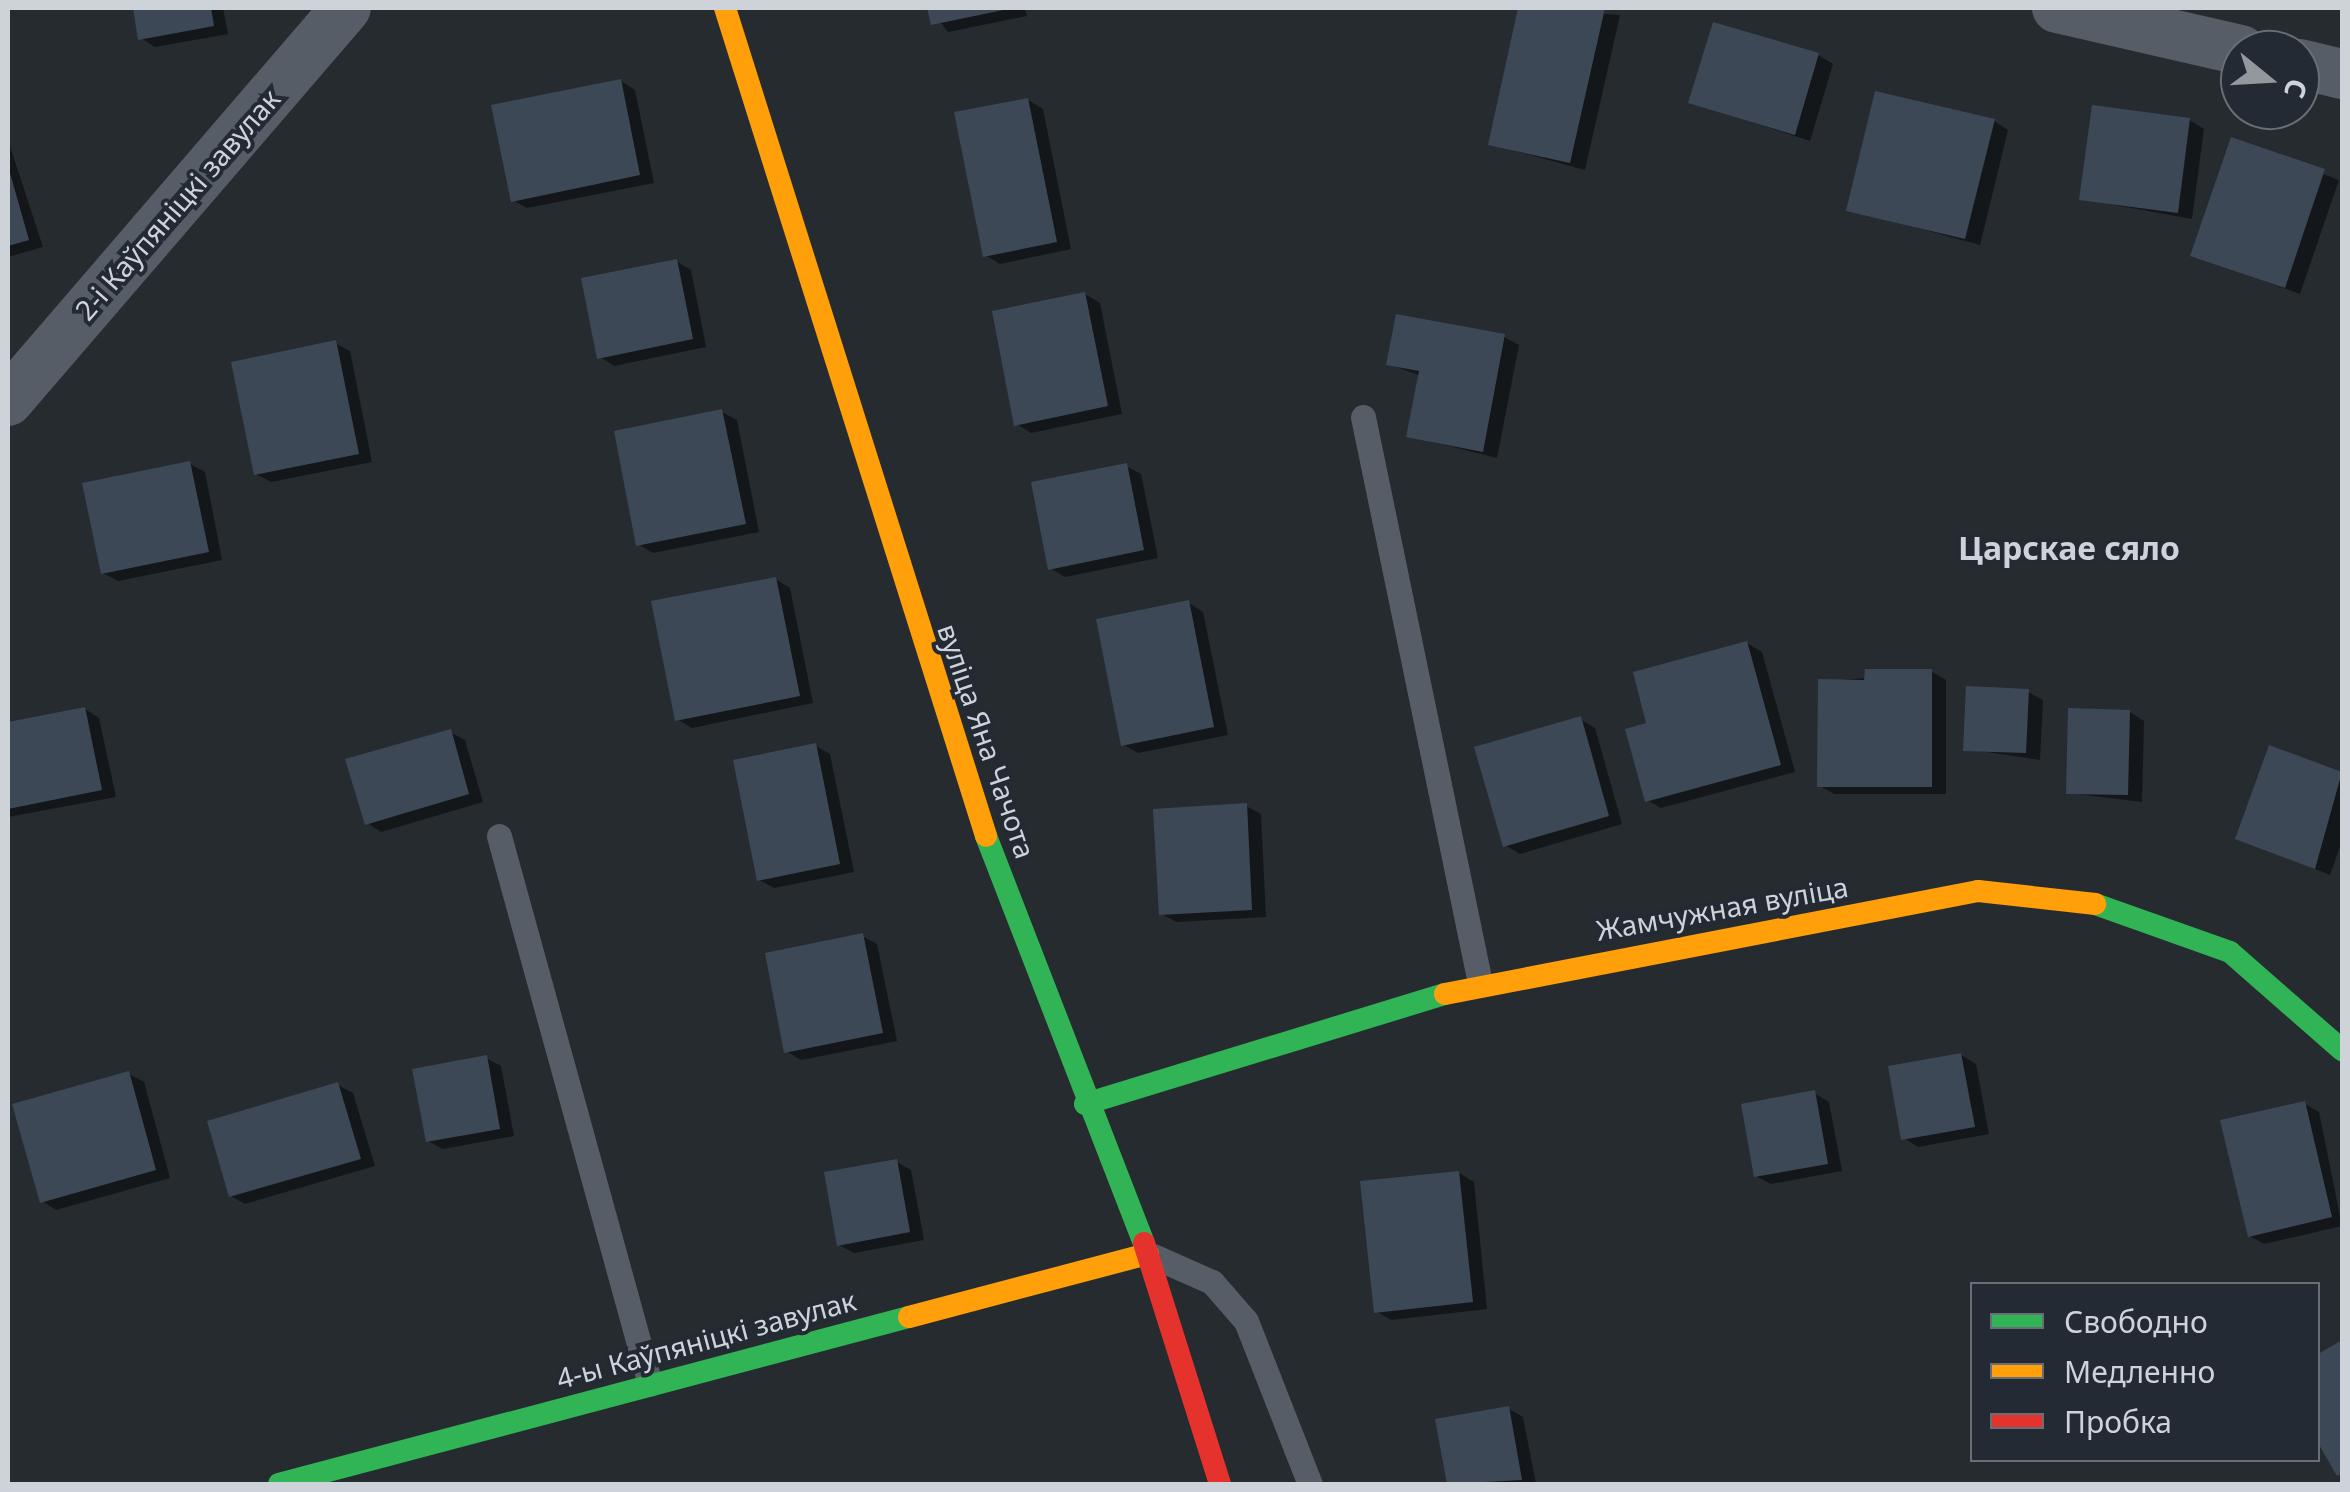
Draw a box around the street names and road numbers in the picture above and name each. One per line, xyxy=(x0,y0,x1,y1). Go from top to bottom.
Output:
street label: 2-і Каўпяніцкі завулак xyxy=(68,82,286,326)
street label: вуліца Яна Чачота xyxy=(931,619,1043,863)
street label: Жамчужная вуліца xyxy=(1593,869,1851,947)
street label: 4-ы Каўпяніцкі завулак xyxy=(552,1283,860,1395)

